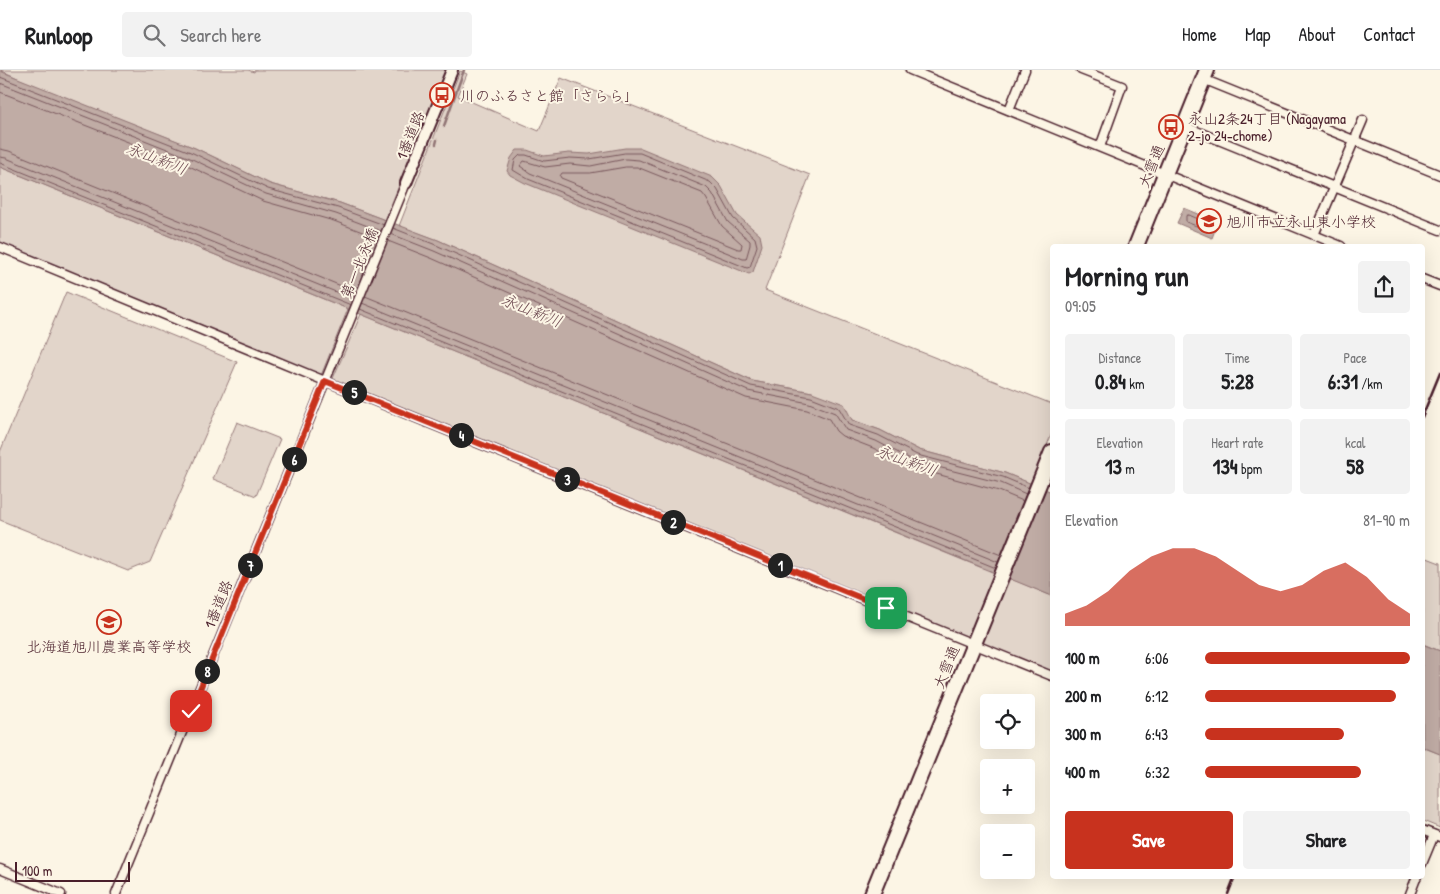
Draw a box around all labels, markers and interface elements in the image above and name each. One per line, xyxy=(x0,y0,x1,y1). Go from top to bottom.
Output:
search box xyxy=(122,12,472,57)
text: Runloop xyxy=(25,19,92,51)
icon: search xyxy=(140,21,168,49)
text: Search here xyxy=(180,22,262,48)
text: Home xyxy=(1182,22,1217,47)
text: Map xyxy=(1245,22,1270,47)
text: About xyxy=(1298,22,1335,47)
text: Contact xyxy=(1363,22,1415,47)
bus stop icon: 川のふるさと館「さらら」 xyxy=(429,82,455,108)
place label: 川のふるさと館「さらら」 xyxy=(460,85,639,106)
street label: 1番道路 xyxy=(391,108,429,162)
place label: 永山2条24丁目 (Nagayama 2-jo 24-chome) xyxy=(1188,108,1346,146)
bus stop icon: 永山2条24丁目 (Nagayama 2-jo 24-chome) xyxy=(1158,114,1184,140)
water label: 永山新川 xyxy=(123,136,191,180)
street label: 大雪通 xyxy=(1133,141,1169,191)
school or university icon: 旭川市立永山東小学校 xyxy=(1196,208,1222,234)
place label: 旭川市立永山東小学校 xyxy=(1226,211,1376,232)
street label: 第一北永橋 xyxy=(335,224,383,302)
text: Morning run xyxy=(1065,257,1189,295)
button: share xyxy=(1358,261,1410,313)
water label: 永山新川 xyxy=(498,288,566,332)
text: 09:05 xyxy=(1065,295,1096,317)
text: Distance xyxy=(1098,348,1141,367)
text: Time xyxy=(1225,348,1250,367)
text: Pace xyxy=(1344,348,1367,367)
text: 0.84 xyxy=(1095,367,1126,396)
text: 5:28 xyxy=(1221,367,1254,396)
text: 6:31 xyxy=(1328,367,1358,396)
text: km xyxy=(1126,374,1145,393)
text: /km xyxy=(1358,374,1383,393)
pin: 5 xyxy=(342,380,366,404)
text: 5 xyxy=(352,383,357,402)
pin: 4 xyxy=(448,422,474,448)
text: 4 xyxy=(459,426,464,445)
text: Elevation xyxy=(1097,433,1143,452)
text: Heart rate xyxy=(1211,433,1264,452)
text: kcal xyxy=(1345,433,1365,452)
water label: 永山新川 xyxy=(873,439,941,481)
pin: 6 xyxy=(282,446,306,472)
text: 6 xyxy=(292,450,297,469)
text: 13 xyxy=(1105,452,1122,481)
text: 134 xyxy=(1213,452,1238,481)
text: 58 xyxy=(1346,452,1364,481)
text: m xyxy=(1122,459,1135,478)
text: bpm xyxy=(1238,459,1262,478)
pin: 3 xyxy=(554,466,580,492)
text: 3 xyxy=(564,470,571,489)
text: Elevation xyxy=(1065,509,1118,531)
text: 81–90 m xyxy=(1363,509,1410,531)
pin: 2 xyxy=(660,510,686,534)
text: 2 xyxy=(670,513,677,532)
pin: 7 xyxy=(238,552,262,578)
pin: 1 xyxy=(768,552,792,578)
text: 7 xyxy=(247,556,254,575)
text: 1 xyxy=(778,556,783,575)
street label: 1番道路 xyxy=(199,577,237,631)
pin xyxy=(865,587,907,629)
icon: arrive xyxy=(872,594,900,622)
school or university icon: 北海道旭川農業高等学校 xyxy=(96,609,122,635)
place label: 北海道旭川農業高等学校 xyxy=(26,636,192,657)
street label: 大雪通 xyxy=(928,642,964,692)
text: 100 m xyxy=(1065,647,1100,669)
text: 6:06 xyxy=(1145,647,1169,669)
pin: 8 xyxy=(194,658,220,684)
text: 8 xyxy=(204,662,211,681)
text: 200 m xyxy=(1065,685,1101,707)
text: 6:12 xyxy=(1145,685,1168,707)
pin xyxy=(170,690,212,732)
map controls xyxy=(980,694,1035,879)
button: locate xyxy=(980,694,1035,749)
icon: check xyxy=(177,697,205,725)
text: 300 m xyxy=(1065,723,1101,745)
text: 6:43 xyxy=(1145,723,1168,745)
button: + xyxy=(980,759,1035,814)
text: 400 m xyxy=(1065,761,1100,783)
text: 6:32 xyxy=(1145,761,1170,783)
button: Save xyxy=(1065,811,1233,869)
button: Share xyxy=(1243,811,1410,869)
button: − xyxy=(980,824,1035,879)
scale bar xyxy=(15,859,130,882)
text: 100 m xyxy=(22,861,52,880)

